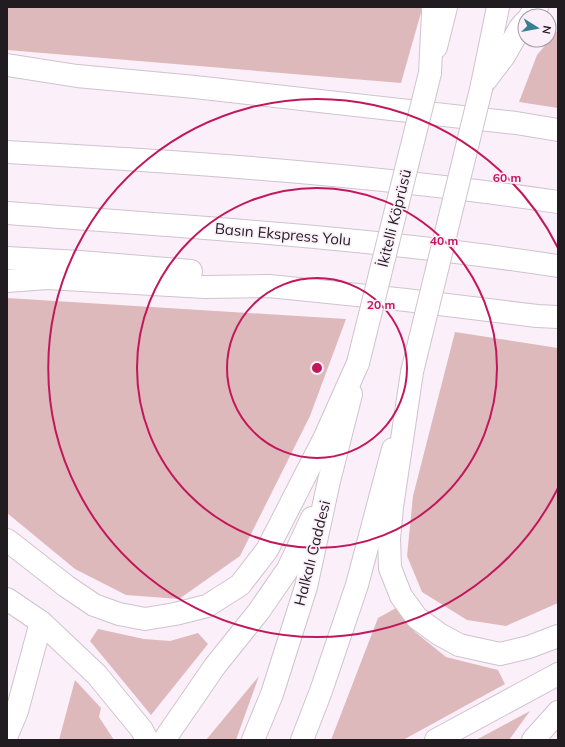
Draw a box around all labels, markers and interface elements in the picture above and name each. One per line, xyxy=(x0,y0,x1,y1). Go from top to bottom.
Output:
north arrow xyxy=(517,8,557,48)
text: N xyxy=(539,24,554,35)
street label: İkitelli Köprüsü xyxy=(373,167,415,269)
text: 60 m xyxy=(493,170,521,185)
street label: Basın Ekspress Yolu xyxy=(214,219,352,249)
text: 40 m xyxy=(430,233,458,248)
text: 20 m xyxy=(367,297,395,312)
centre of rings xyxy=(310,361,324,375)
street label: Halkalı Caddesi xyxy=(290,498,334,608)

